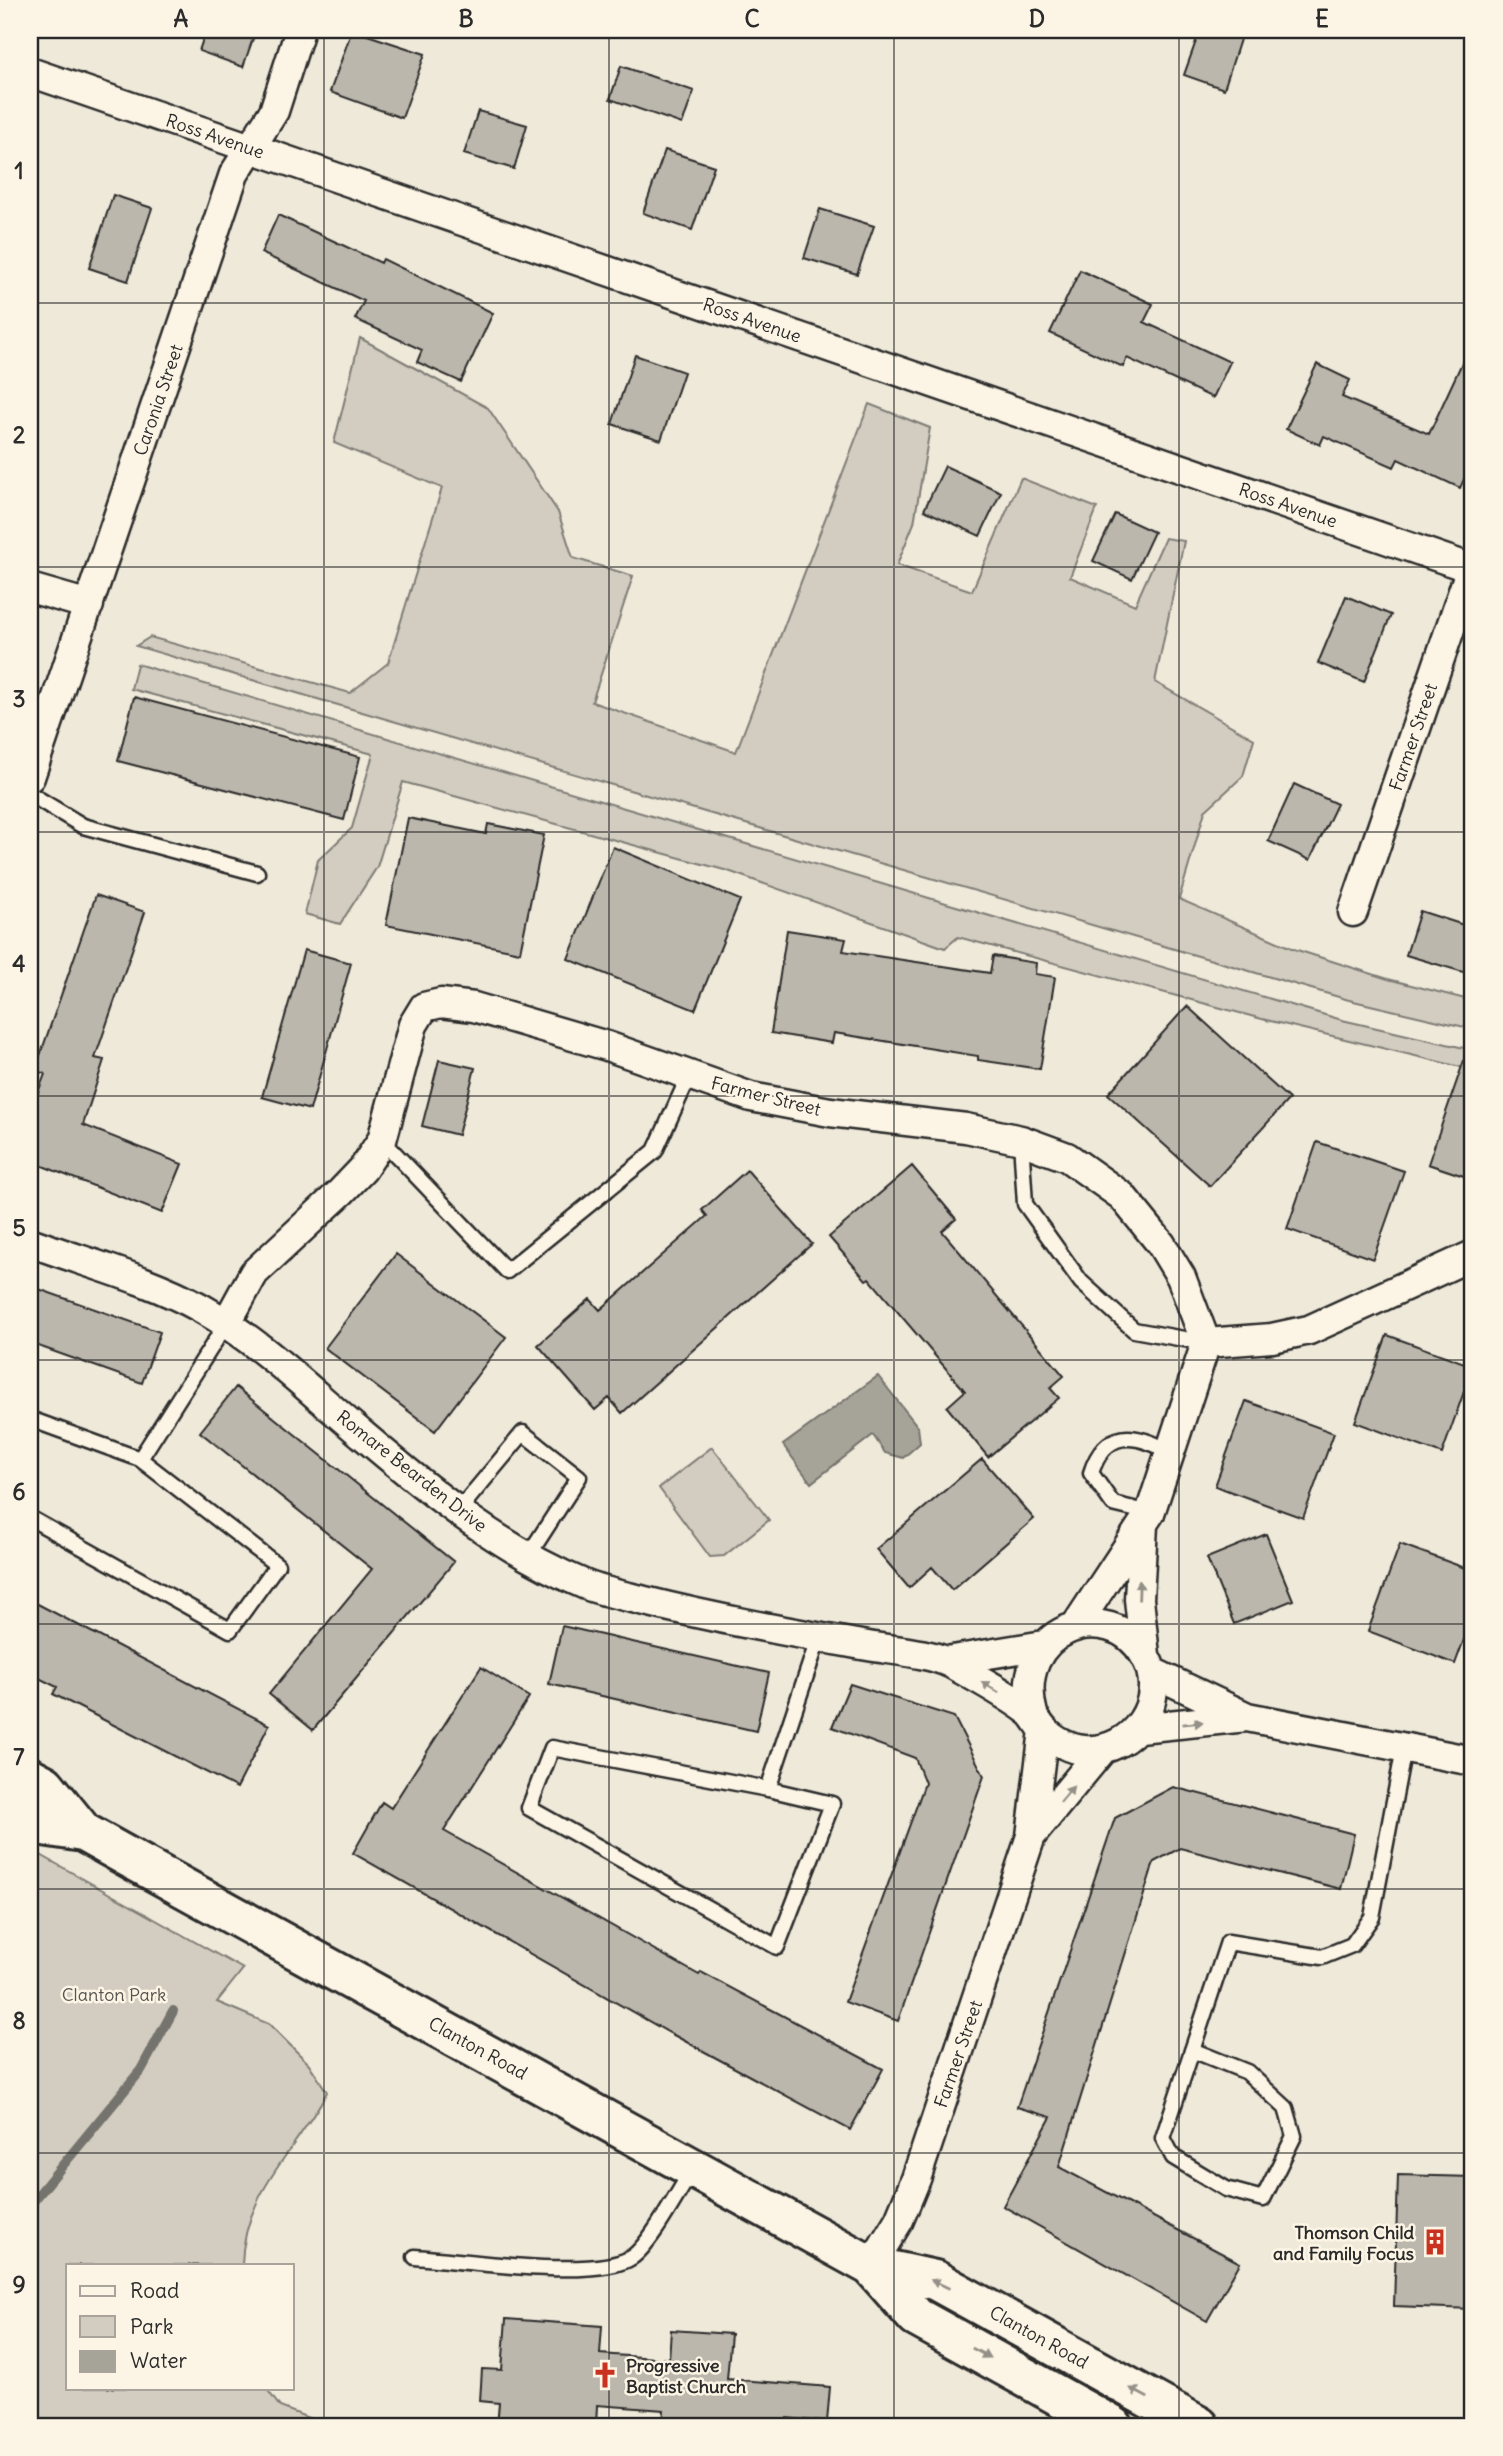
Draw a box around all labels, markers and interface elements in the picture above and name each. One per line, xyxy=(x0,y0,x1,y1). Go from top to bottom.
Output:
text: A xyxy=(174,4,189,33)
text: B xyxy=(458,4,474,33)
text: C xyxy=(744,4,760,33)
text: D xyxy=(1029,4,1045,33)
text: E xyxy=(1315,4,1329,33)
street label: Ross Avenue xyxy=(163,108,267,164)
text: 1 xyxy=(14,156,24,185)
street label: Ross Avenue xyxy=(700,292,804,348)
street label: Caronia Street xyxy=(128,341,188,459)
text: 2 xyxy=(13,420,26,449)
street label: Ross Avenue xyxy=(1236,477,1340,533)
street label: Farmer Street xyxy=(1384,680,1442,794)
text: 3 xyxy=(12,684,26,713)
text: 4 xyxy=(12,949,26,978)
street label: Farmer Street xyxy=(709,1071,823,1121)
text: 5 xyxy=(12,1213,26,1242)
street label: Romare Bearden Drive xyxy=(332,1405,492,1537)
text: 6 xyxy=(12,1477,26,1506)
one-way arrow xyxy=(1134,1579,1145,1601)
one-way arrow xyxy=(980,1681,1000,1694)
one-way arrow xyxy=(1182,1717,1204,1728)
text: 7 xyxy=(13,1742,25,1771)
one-way arrow xyxy=(1060,1785,1075,1803)
park label: Clanton Park xyxy=(62,1983,166,2006)
street label: Farmer Street xyxy=(929,1997,987,2111)
text: 8 xyxy=(12,2006,26,2035)
street label: Clanton Road xyxy=(425,2011,532,2085)
place label: Thomson Child and Family Focus xyxy=(1273,2221,1414,2265)
building icon: Thomson Child and Family Focus xyxy=(1420,2227,1450,2257)
legend xyxy=(66,2264,294,2390)
text: 9 xyxy=(12,2270,26,2299)
text: Road xyxy=(130,2277,179,2304)
one-way arrow xyxy=(930,2278,950,2289)
street label: Clanton Road xyxy=(986,2300,1093,2374)
text: Park xyxy=(130,2313,173,2340)
text: Water xyxy=(130,2347,188,2374)
one-way arrow xyxy=(971,2347,990,2359)
place label: Progressive Baptist Church xyxy=(626,2354,747,2398)
church icon: Progressive Baptist Church xyxy=(590,2360,620,2390)
one-way arrow xyxy=(1130,2387,1149,2399)

